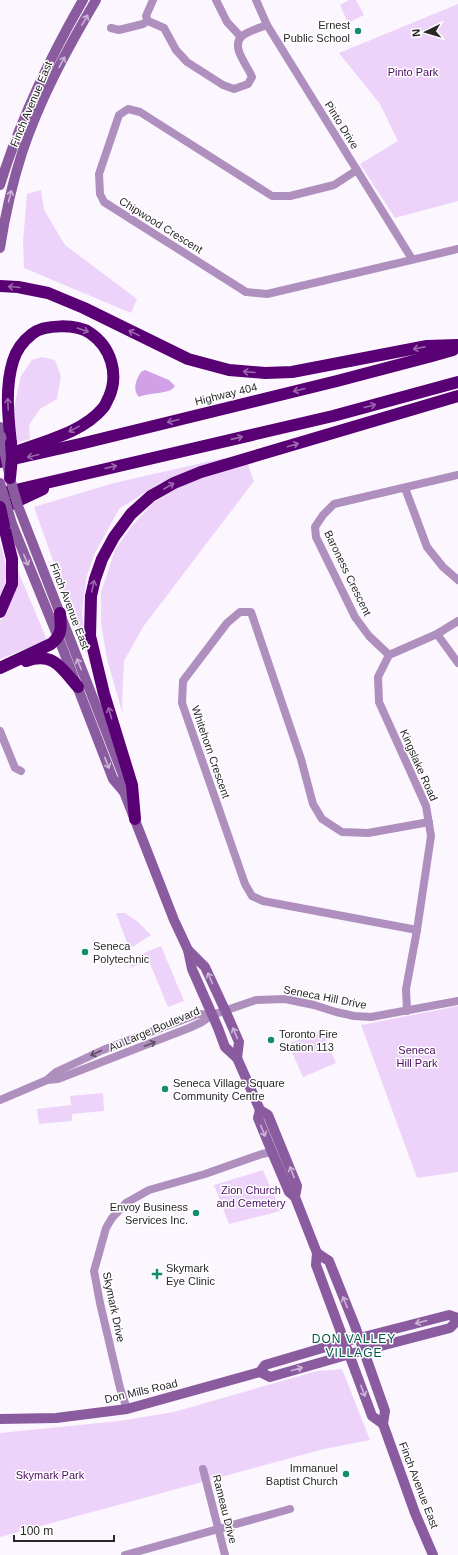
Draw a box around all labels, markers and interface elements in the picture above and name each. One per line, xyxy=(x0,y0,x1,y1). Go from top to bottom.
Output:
north arrow xyxy=(406,12,446,52)
one-way arrow xyxy=(81,14,89,26)
place label: Ernest Public School xyxy=(283,19,350,44)
marker: Ernest Public School xyxy=(353,26,363,36)
text: N xyxy=(410,28,422,37)
one-way arrow xyxy=(58,56,66,68)
street label: Finch Avenue East xyxy=(8,60,54,148)
park label: Pinto Park xyxy=(388,66,439,78)
street label: Pinto Drive xyxy=(323,99,361,151)
one-way arrow xyxy=(7,190,15,203)
street label: Chipwood Crescent xyxy=(117,194,205,256)
one-way arrow xyxy=(8,283,21,291)
one-way arrow xyxy=(76,327,89,334)
one-way arrow xyxy=(128,329,140,336)
one-way arrow xyxy=(413,344,426,352)
one-way arrow xyxy=(243,368,256,375)
street label: Highway 404 xyxy=(194,380,258,408)
one-way arrow xyxy=(293,387,306,394)
one-way arrow xyxy=(4,398,12,411)
one-way arrow xyxy=(364,402,377,409)
one-way arrow xyxy=(166,418,179,425)
one-way arrow xyxy=(68,426,80,434)
one-way arrow xyxy=(230,434,243,441)
one-way arrow xyxy=(286,441,299,448)
one-way arrow xyxy=(27,452,40,460)
one-way arrow xyxy=(104,463,117,471)
one-way arrow xyxy=(163,481,175,489)
street label: Baroness Crescent xyxy=(322,528,374,618)
one-way arrow xyxy=(23,554,31,566)
street label: Finch Avenue East xyxy=(48,561,92,651)
one-way arrow xyxy=(90,580,98,593)
one-way arrow xyxy=(75,658,83,670)
street label: Whitehorn Crescent xyxy=(190,704,232,800)
one-way arrow xyxy=(105,707,113,720)
street label: Kingslake Road xyxy=(398,727,440,803)
one-way arrow xyxy=(104,757,111,769)
place label: Seneca Polytechnic xyxy=(93,940,150,965)
marker: Seneca Polytechnic xyxy=(80,947,90,957)
one-way arrow xyxy=(206,972,213,984)
street label: Seneca Hill Drive xyxy=(282,983,368,1011)
street label: Au Large Boulevard xyxy=(107,1004,201,1054)
one-way arrow xyxy=(231,1028,239,1040)
place label: Toronto Fire Station 113 xyxy=(279,1028,338,1053)
marker: Toronto Fire Station 113 xyxy=(266,1035,276,1045)
one-way arrow xyxy=(143,1039,155,1047)
park label: Seneca Hill Park xyxy=(397,1044,438,1069)
one-way arrow xyxy=(91,1050,103,1057)
place label: Seneca Village Square Community Centre xyxy=(173,1077,285,1102)
marker: Seneca Village Square Community Centre xyxy=(160,1084,170,1094)
one-way arrow xyxy=(260,1125,268,1137)
one-way arrow xyxy=(287,1166,295,1178)
park label: Zion Church and Cemetery xyxy=(216,1184,286,1209)
place label: Envoy Business Services Inc. xyxy=(110,1201,188,1226)
marker: Envoy Business Services Inc. xyxy=(191,1208,201,1218)
place label: Skymark Eye Clinic xyxy=(166,1262,215,1287)
marker: Skymark Eye Clinic xyxy=(151,1268,163,1280)
street label: Skymark Drive xyxy=(101,1271,127,1343)
one-way arrow xyxy=(341,1296,348,1308)
one-way arrow xyxy=(414,1319,427,1326)
district label: DON VALLEY VILLAGE xyxy=(312,1332,396,1360)
one-way arrow xyxy=(290,1365,303,1372)
street label: Don Mills Road xyxy=(103,1377,179,1405)
one-way arrow xyxy=(359,1384,367,1396)
street label: Finch Avenue East xyxy=(397,1440,441,1530)
place label: Immanuel Baptist Church xyxy=(266,1462,338,1487)
park label: Skymark Park xyxy=(16,1469,85,1481)
marker: Immanuel Baptist Church xyxy=(341,1469,351,1479)
street label: Rameau Drive xyxy=(211,1473,239,1545)
scale bar xyxy=(14,1517,114,1543)
text: 100 m xyxy=(20,1524,53,1538)

